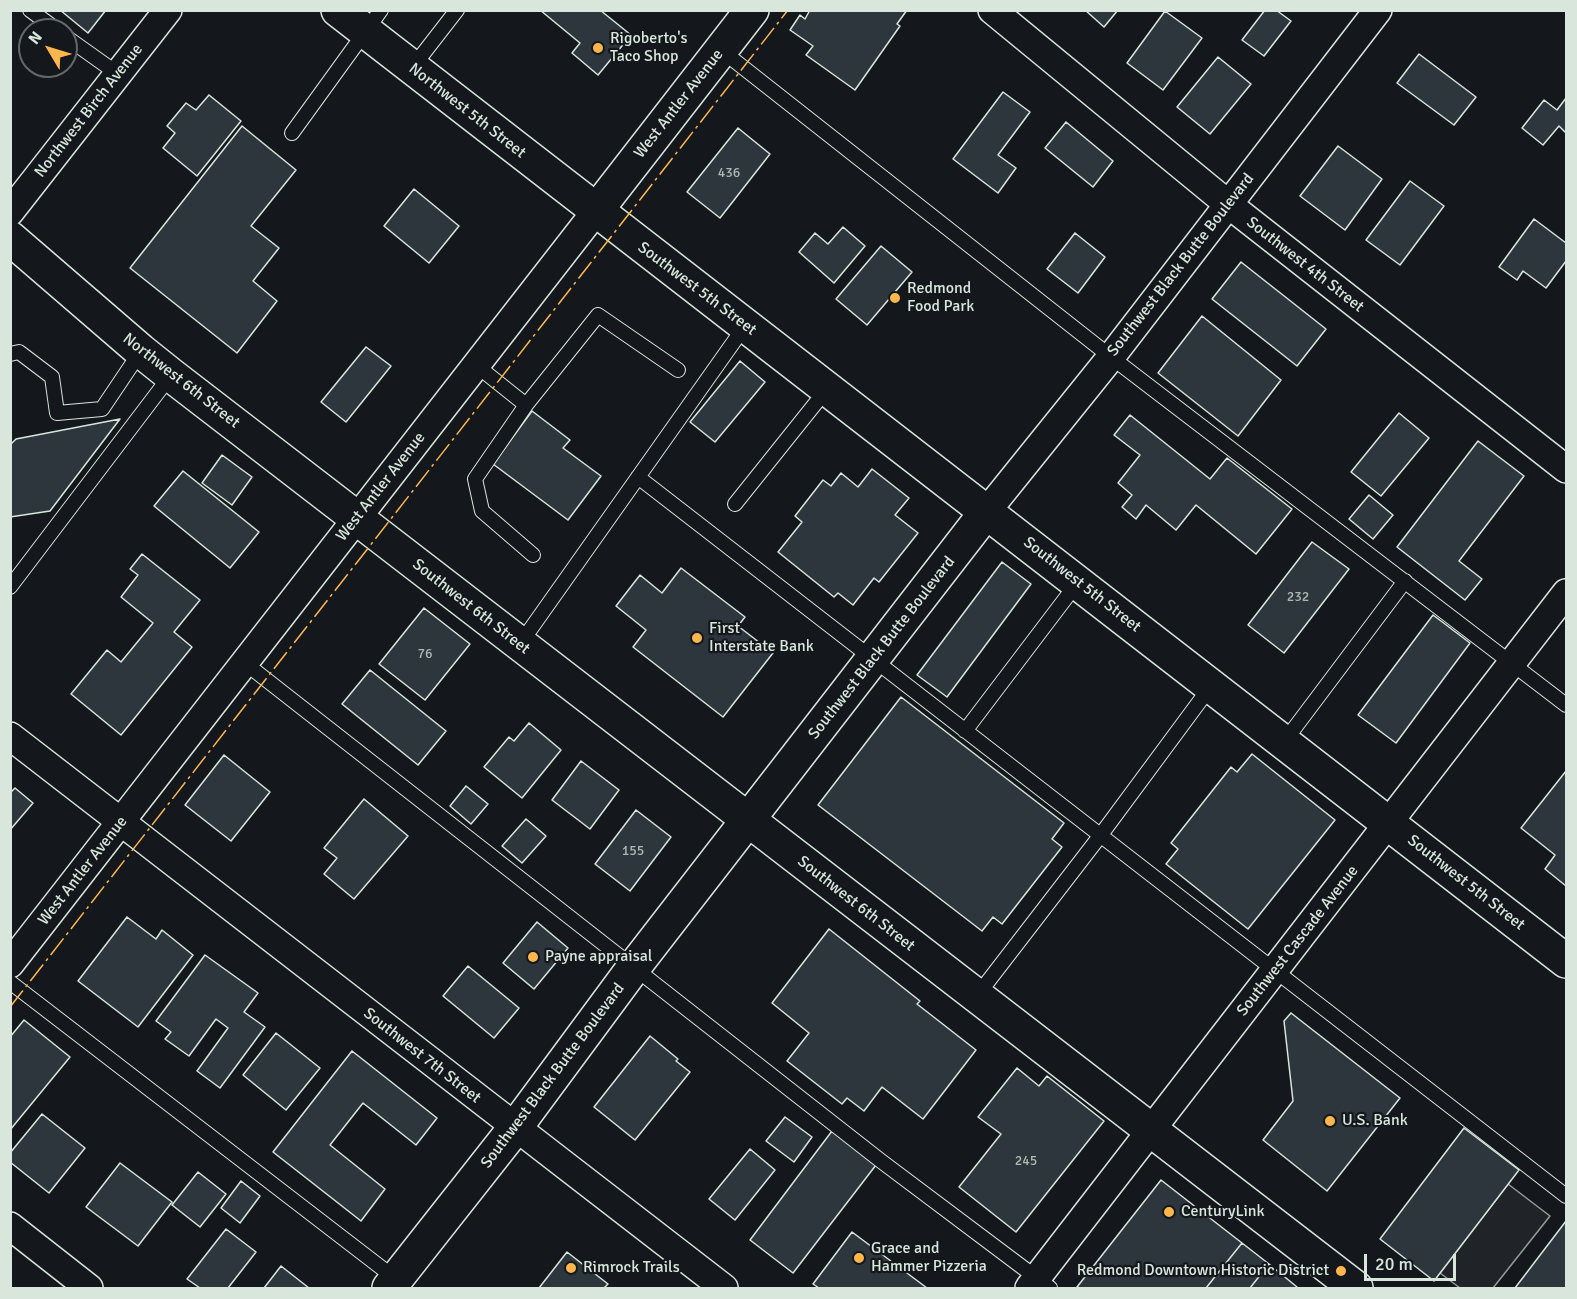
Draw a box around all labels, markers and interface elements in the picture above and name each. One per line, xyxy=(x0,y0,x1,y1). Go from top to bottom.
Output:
north arrow xyxy=(18,18,78,78)
place label: Rigoberto's Taco Shop xyxy=(610,29,687,67)
street label: Northwest Birch Avenue xyxy=(31,40,147,182)
marker: Rigoberto's Taco Shop xyxy=(591,41,605,55)
street label: West Antler Avenue xyxy=(630,46,728,162)
street label: Northwest 5th Street xyxy=(405,59,529,163)
house number: 436 xyxy=(718,165,740,181)
street label: Southwest Black Butte Boulevard xyxy=(1104,170,1258,360)
street label: Southwest 4th Street xyxy=(1242,213,1368,317)
street label: Southwest 5th Street xyxy=(634,238,760,340)
place label: Redmond Food Park xyxy=(907,279,974,317)
marker: Redmond Food Park xyxy=(888,291,902,305)
street label: Northwest 6th Street xyxy=(119,329,243,433)
street label: West Antler Avenue xyxy=(332,429,430,545)
street label: Southwest 5th Street xyxy=(1019,533,1145,637)
street label: Southwest Black Butte Boulevard xyxy=(805,553,959,743)
street label: Southwest 6th Street xyxy=(408,555,534,659)
house number: 232 xyxy=(1287,589,1309,605)
place label: First Interstate Bank xyxy=(709,619,814,657)
marker: First Interstate Bank xyxy=(690,631,704,645)
house number: 76 xyxy=(417,646,433,662)
street label: West Antler Avenue xyxy=(34,813,132,929)
street label: Southwest 5th Street xyxy=(1403,831,1529,935)
house number: 155 xyxy=(622,843,644,859)
street label: Southwest 6th Street xyxy=(793,852,919,956)
street label: Southwest Cascade Avenue xyxy=(1233,862,1363,1020)
place label: Payne appraisal xyxy=(545,947,653,967)
marker: Payne appraisal xyxy=(526,950,540,964)
street label: Southwest Black Butte Boulevard xyxy=(477,980,629,1172)
street label: Southwest 7th Street xyxy=(359,1004,485,1108)
place label: U.S. Bank xyxy=(1342,1111,1408,1131)
marker: U.S. Bank xyxy=(1323,1114,1337,1128)
house number: 245 xyxy=(1015,1153,1037,1169)
place label: CenturyLink xyxy=(1181,1202,1265,1222)
marker: CenturyLink xyxy=(1162,1205,1176,1219)
place label: Grace and Hammer Pizzeria xyxy=(871,1239,987,1277)
scale bar xyxy=(1367,1242,1458,1280)
marker: Grace and Hammer Pizzeria xyxy=(852,1251,866,1265)
text: 20 m xyxy=(1375,1253,1413,1275)
place label: Rimrock Trails xyxy=(583,1258,680,1278)
marker: Rimrock Trails xyxy=(564,1261,578,1275)
place label: Redmond Downtown Historic District xyxy=(1077,1261,1329,1281)
marker: Redmond Downtown Historic District xyxy=(1334,1264,1348,1278)

